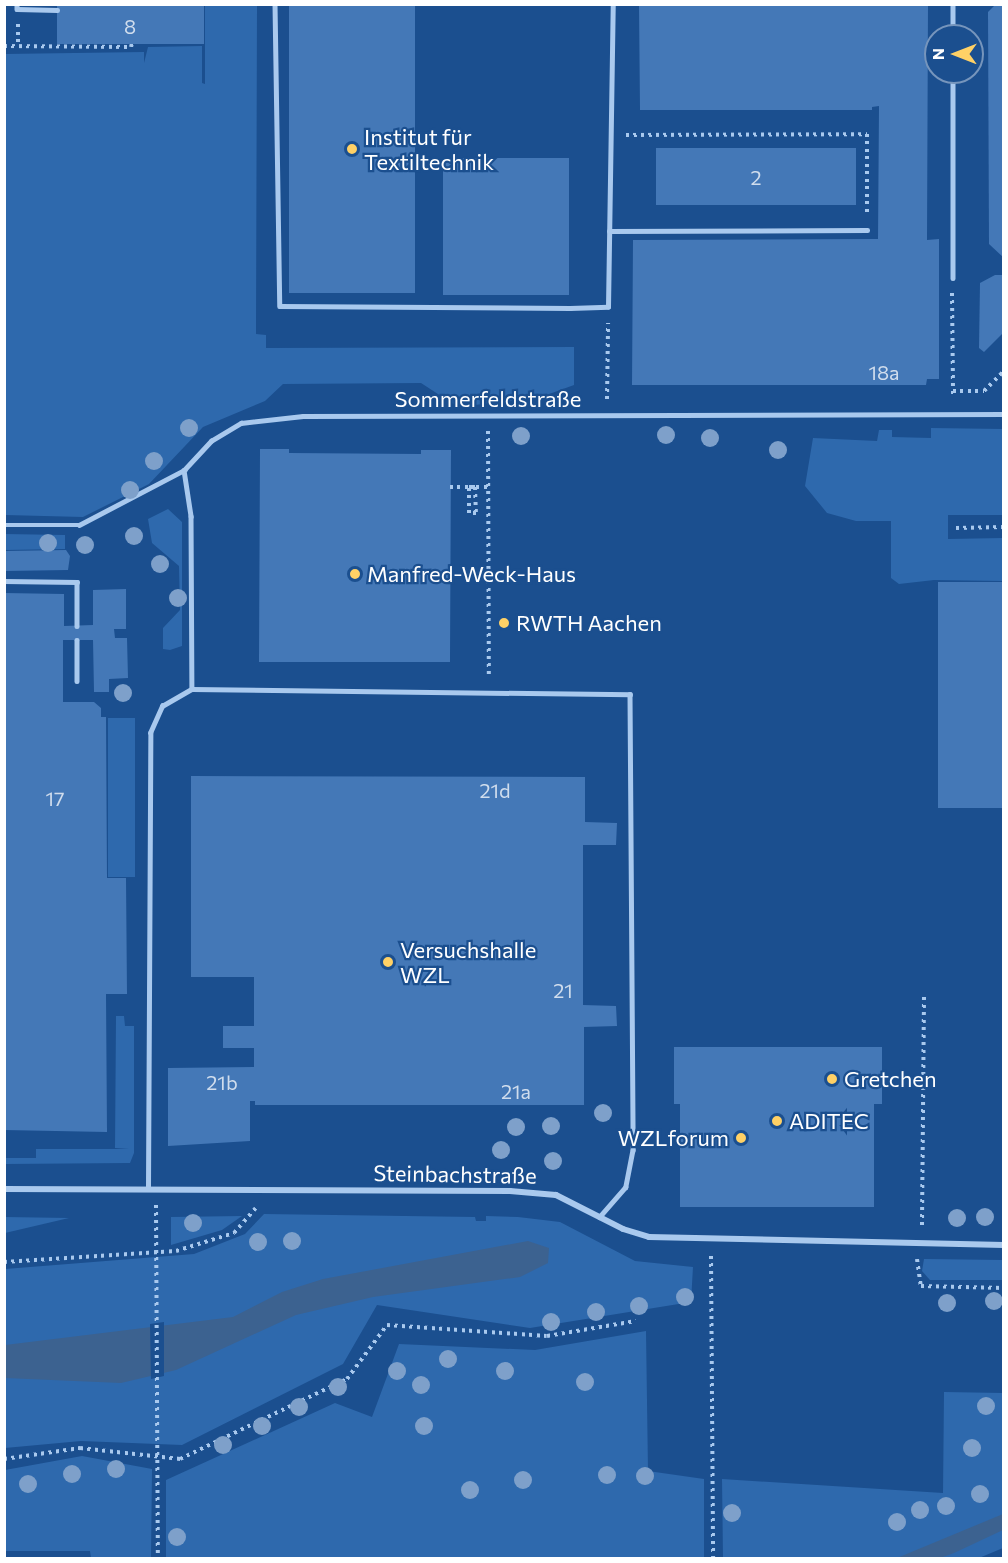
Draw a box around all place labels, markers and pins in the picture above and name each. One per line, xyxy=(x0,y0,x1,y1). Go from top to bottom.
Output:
place label: Institut für Textiltechnik xyxy=(364,123,494,174)
marker: Institut für Textiltechnik xyxy=(345,142,359,156)
place label: Manfred-Weck-Haus xyxy=(367,561,576,587)
marker: Manfred-Weck-Haus xyxy=(348,567,362,581)
place label: RWTH Aachen xyxy=(516,610,662,636)
marker: RWTH Aachen xyxy=(497,616,511,630)
place label: Versuchshalle WZL xyxy=(400,936,536,987)
marker: Versuchshalle WZL xyxy=(381,955,395,969)
place label: Gretchen xyxy=(844,1066,937,1092)
marker: Gretchen xyxy=(825,1072,839,1086)
place label: ADITEC xyxy=(789,1108,869,1134)
marker: ADITEC xyxy=(770,1114,784,1128)
place label: WZLforum xyxy=(618,1125,729,1151)
marker: WZLforum xyxy=(734,1131,748,1145)

